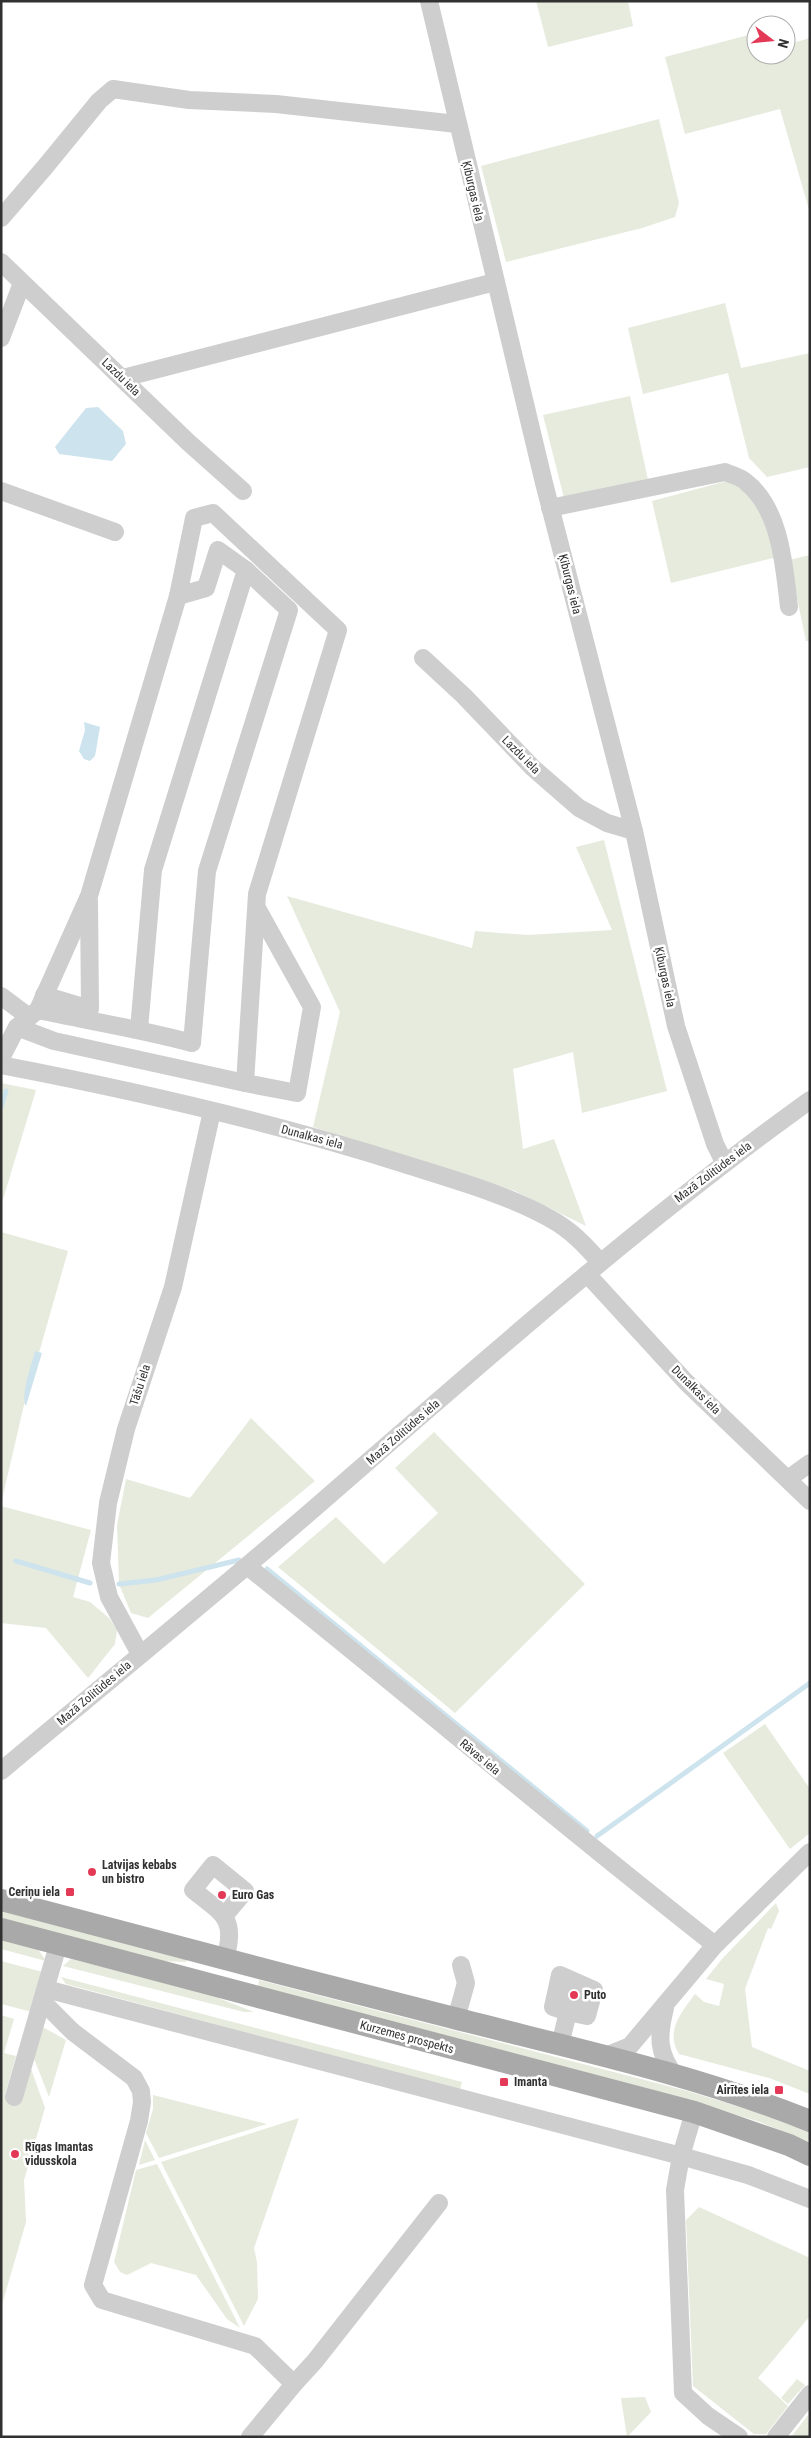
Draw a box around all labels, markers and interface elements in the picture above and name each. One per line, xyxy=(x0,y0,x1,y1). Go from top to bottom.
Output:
north arrow xyxy=(746,15,796,65)
text: N xyxy=(775,37,792,50)
street label: Ķiburgas iela xyxy=(459,160,487,223)
street label: Lazdu iela xyxy=(99,355,143,399)
street label: Ķiburgas iela xyxy=(556,553,584,616)
street label: Lazdu iela xyxy=(499,733,543,777)
street label: Ķiburgas iela xyxy=(652,946,678,1009)
street label: Dunalkas iela xyxy=(280,1122,345,1152)
street label: Mazā Zolitūdes iela xyxy=(672,1138,754,1205)
street label: Tāšu iela xyxy=(127,1363,153,1407)
street label: Dunalkas iela xyxy=(669,1363,723,1417)
street label: Mazā Zolitūdes iela xyxy=(364,1396,443,1468)
street label: Mazā Zolitūdes iela xyxy=(54,1658,134,1728)
street label: Rāvas iela xyxy=(457,1736,503,1778)
place label: Latvijas kebabs un bistro xyxy=(102,1858,177,1886)
marker: Latvijas kebabs un bistro xyxy=(86,1866,98,1878)
place label: Ceriņu iela xyxy=(8,1885,60,1900)
marker: Ceriņu iela xyxy=(64,1886,76,1898)
place label: Euro Gas xyxy=(232,1888,275,1902)
marker: Euro Gas xyxy=(216,1889,228,1901)
place label: Puto xyxy=(584,1988,606,2002)
marker: Puto xyxy=(568,1989,580,2001)
street label: Kurzemes prospekts xyxy=(359,2018,455,2056)
place label: Imanta xyxy=(514,2075,547,2089)
marker: Imanta xyxy=(498,2076,510,2088)
place label: Airītes iela xyxy=(717,2083,769,2097)
marker: Airītes iela xyxy=(773,2084,785,2096)
place label: Rīgas Imantas vidusskola xyxy=(25,2140,94,2168)
marker: Rīgas Imantas vidusskola xyxy=(9,2148,21,2160)

